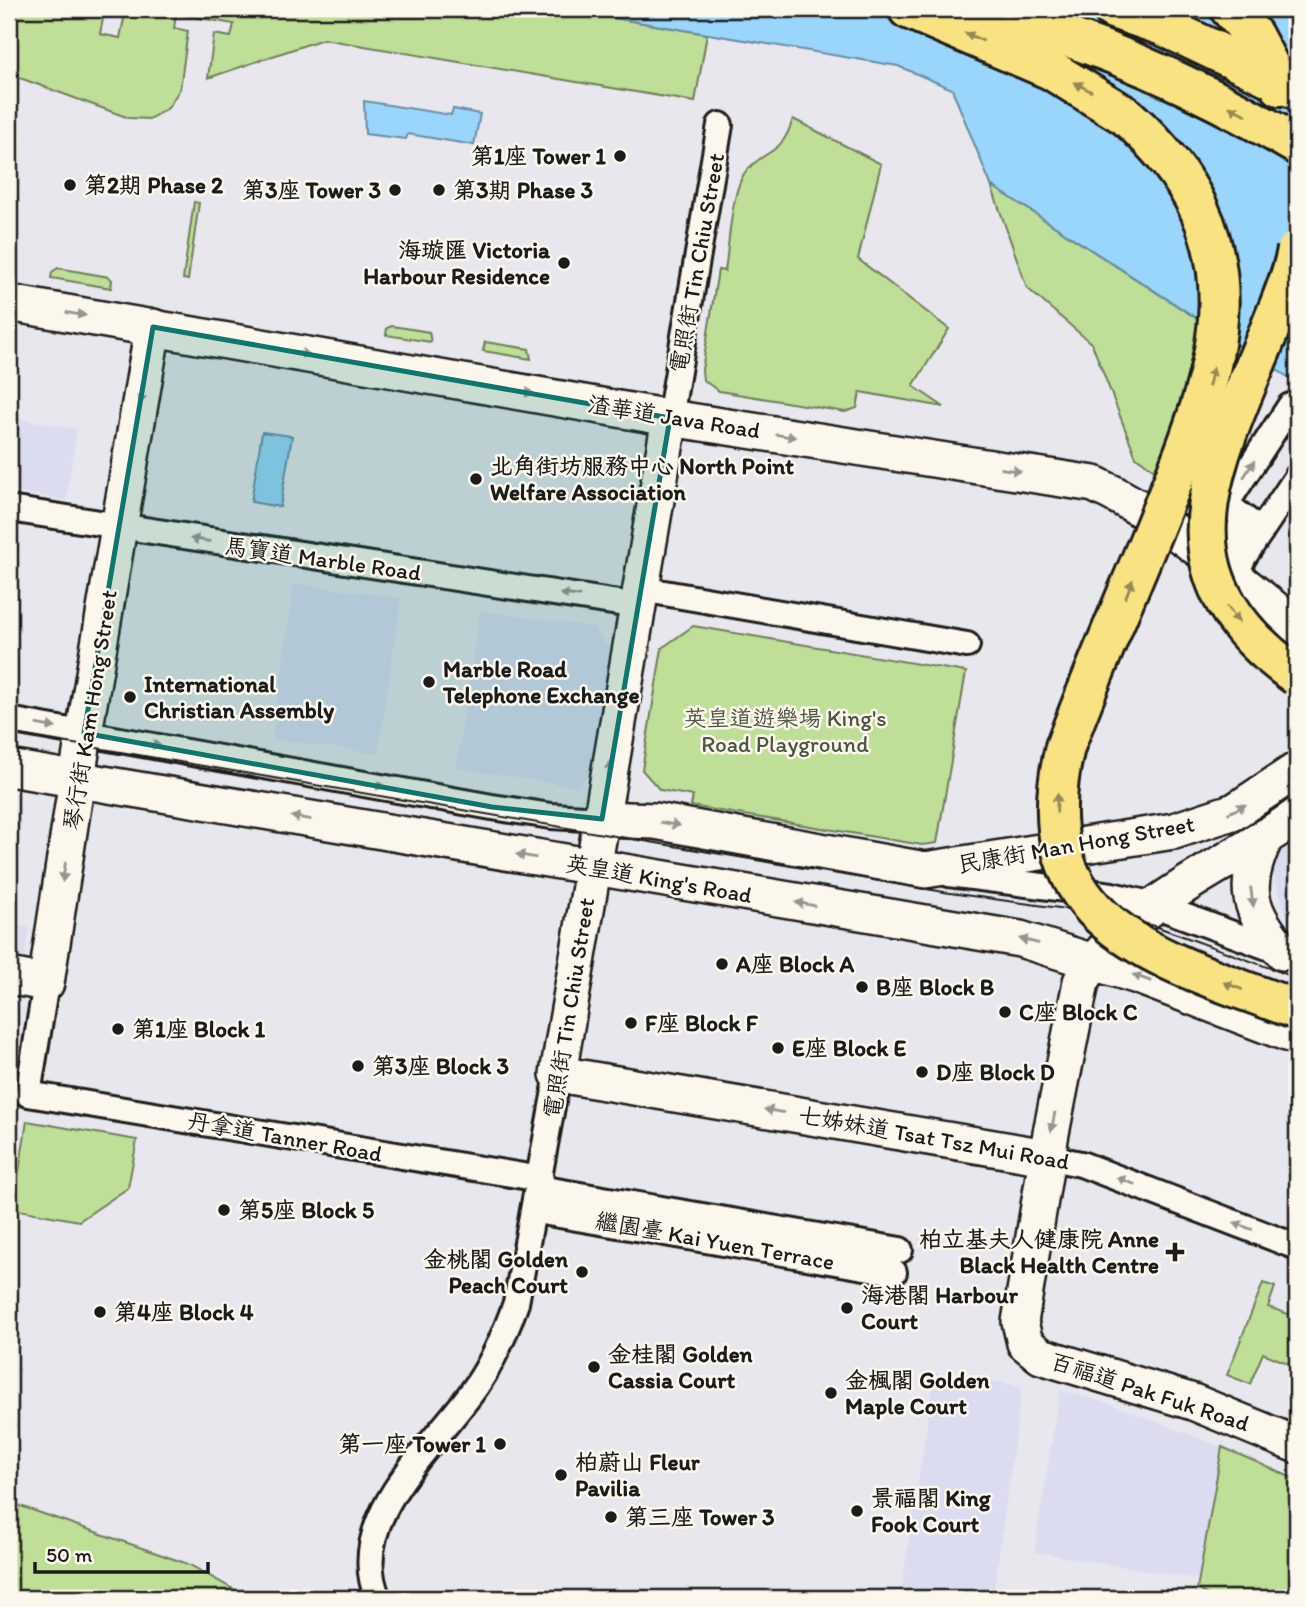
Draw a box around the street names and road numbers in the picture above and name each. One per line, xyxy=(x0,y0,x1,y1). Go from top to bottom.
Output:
street label: 電照街 Tin Chiu Street xyxy=(664,151,730,375)
street label: 渣華道 Java Road xyxy=(586,390,762,444)
street label: 馬寶道 Marble Road xyxy=(223,531,423,587)
street label: 琴行街 Kam Hong Street xyxy=(57,587,123,832)
street label: 民康街 Man Hong Street xyxy=(955,809,1197,879)
street label: 英皇道 King's Road xyxy=(564,849,755,909)
street label: 電照街 Tin Chiu Street xyxy=(538,895,600,1120)
street label: 七姊妹道 Tsat Tsz Mui Road xyxy=(796,1100,1072,1176)
street label: 丹拿道 Tanner Road xyxy=(185,1106,385,1168)
street label: 繼園臺 Kai Yuen Terrace xyxy=(593,1206,837,1276)
street label: 百福道 Pak Fuk Road xyxy=(1047,1347,1253,1437)

